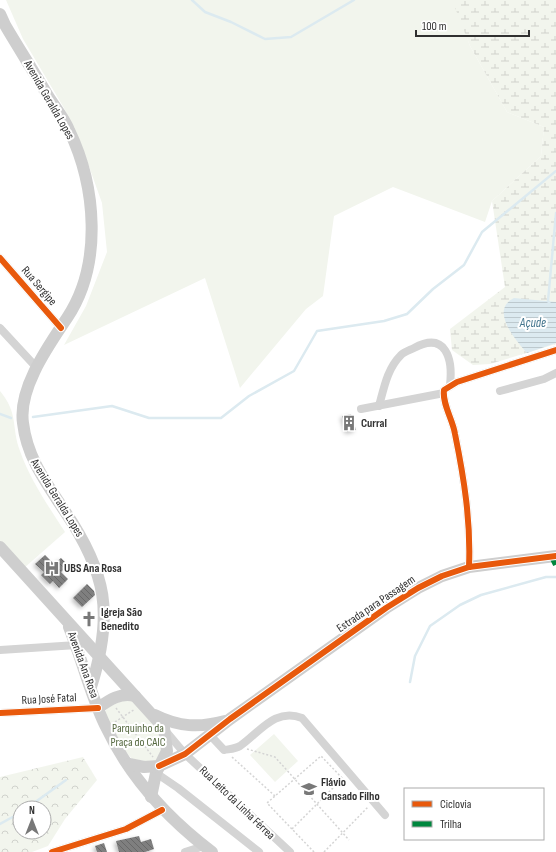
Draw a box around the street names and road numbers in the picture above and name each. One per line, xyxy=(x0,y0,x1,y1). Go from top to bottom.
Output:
street label: Avenida Geralda Lopes xyxy=(20,57,78,142)
street label: Rua Sergipe xyxy=(18,263,60,309)
street label: Avenida Geralda Lopes xyxy=(26,455,87,540)
street label: Estrada para Passagem xyxy=(334,572,418,636)
street label: Avenida Ana Rosa xyxy=(64,629,102,701)
street label: Rua José Fatal xyxy=(21,690,77,708)
street label: Rua Leito da Linha Férrea xyxy=(196,763,278,843)

